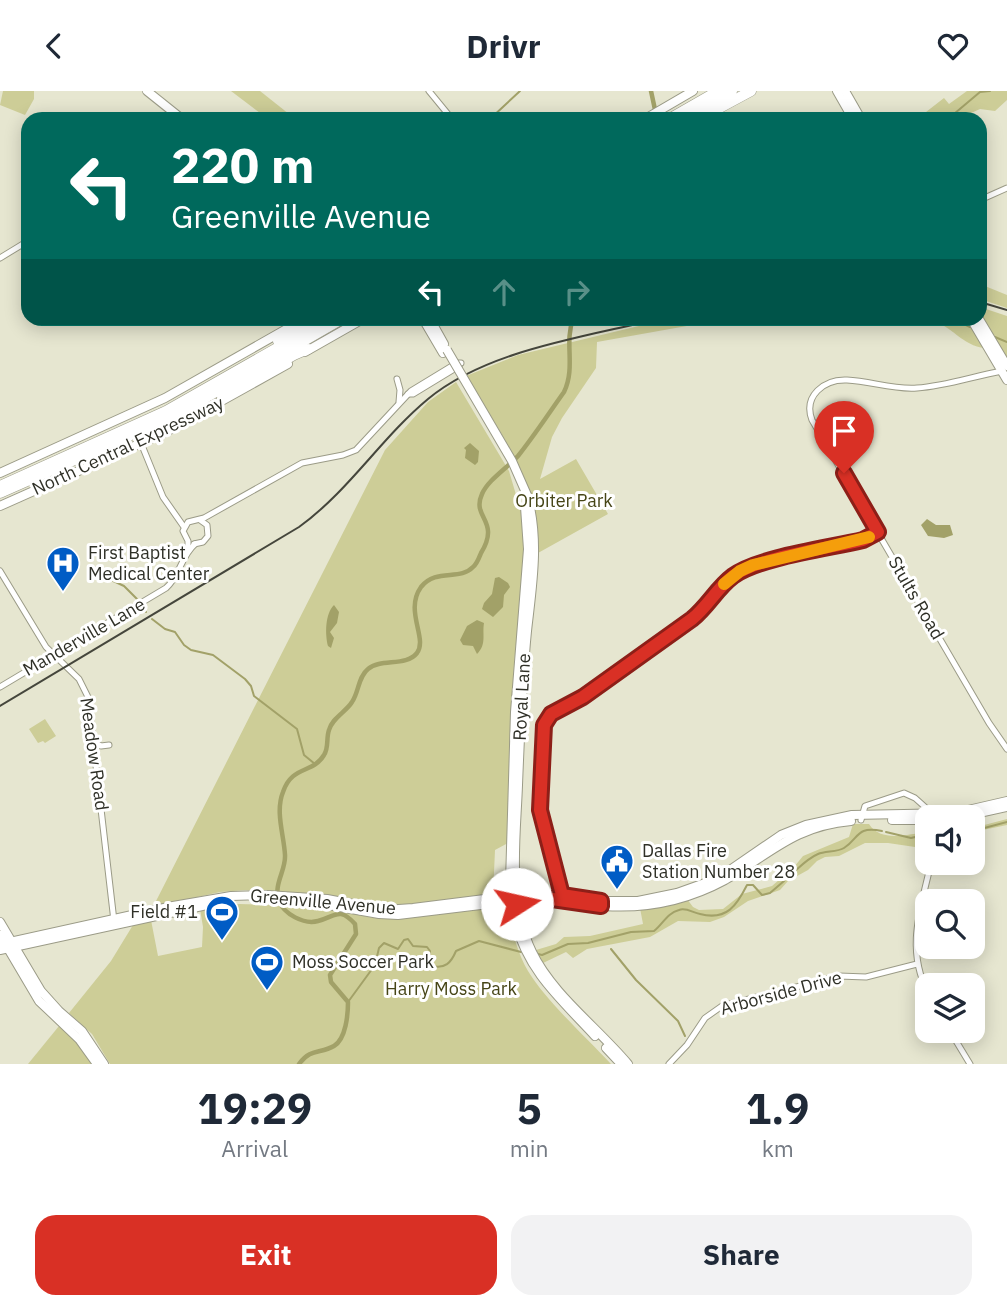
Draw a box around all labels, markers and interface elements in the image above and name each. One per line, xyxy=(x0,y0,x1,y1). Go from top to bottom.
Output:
text: Drivr xyxy=(466,25,541,67)
icon: back xyxy=(35,27,73,65)
icon: heart xyxy=(934,27,972,65)
text: 220 m xyxy=(171,133,315,196)
icon: left xyxy=(56,140,147,231)
text: Greenville Avenue xyxy=(171,195,431,237)
icon: left xyxy=(412,273,450,311)
icon: ahead xyxy=(485,273,523,311)
icon: right xyxy=(558,273,596,311)
street label: North Central Expressway xyxy=(28,391,227,500)
pin xyxy=(814,401,874,473)
icon: arrive xyxy=(825,412,863,450)
park label: Orbiter Park xyxy=(515,489,613,512)
place label: First Baptist Medical Center xyxy=(88,541,210,585)
hospital icon: First Baptist Medical Center xyxy=(44,544,82,593)
street label: Stults Road xyxy=(883,552,950,644)
street label: Manderville Lane xyxy=(18,592,149,681)
street label: Royal Lane xyxy=(508,653,535,741)
street label: Meadow Road xyxy=(75,696,114,812)
map controls xyxy=(915,805,985,1043)
button: sound xyxy=(915,805,985,875)
place label: Dallas Fire Station Number 28 xyxy=(642,839,795,883)
public building icon: Dallas Fire Station Number 28 xyxy=(598,842,636,891)
position arrow xyxy=(480,867,554,941)
street label: Greenville Avenue xyxy=(249,884,397,919)
button: search xyxy=(915,889,985,959)
sports icon: Field #1 xyxy=(203,893,241,942)
place label: Field #1 xyxy=(130,900,198,923)
sports icon: Moss Soccer Park xyxy=(248,943,286,992)
place label: Moss Soccer Park xyxy=(292,950,434,973)
street label: Arborside Drive xyxy=(718,965,844,1020)
button: layers xyxy=(915,973,985,1043)
park label: Harry Moss Park xyxy=(385,977,517,1000)
text: 19:29 xyxy=(198,1081,312,1136)
text: 5 xyxy=(517,1081,542,1136)
text: 1.9 xyxy=(746,1081,810,1136)
text: Arrival xyxy=(221,1133,288,1163)
text: min xyxy=(510,1133,549,1163)
text: km xyxy=(762,1133,794,1163)
button: Exit xyxy=(35,1215,497,1295)
button: Share xyxy=(511,1215,972,1295)

